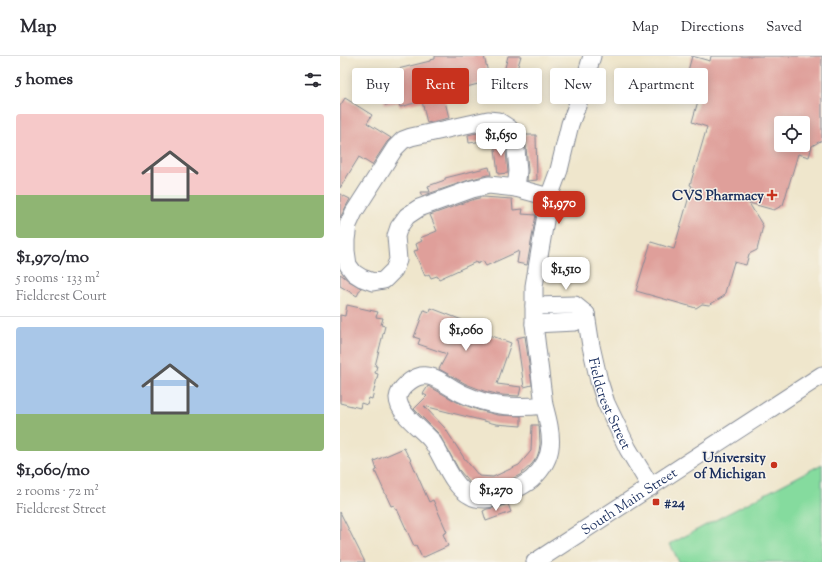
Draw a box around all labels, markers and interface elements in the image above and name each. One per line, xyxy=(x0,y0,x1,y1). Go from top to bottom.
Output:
text: Map xyxy=(20,14,57,41)
text: Map xyxy=(632,18,659,38)
text: Directions xyxy=(681,18,744,38)
text: Saved xyxy=(766,18,802,38)
text: 5 homes xyxy=(16,68,73,92)
chip: Buy xyxy=(352,68,404,104)
chip: Rent xyxy=(412,68,469,104)
chip: Filters xyxy=(477,68,542,104)
chip: New xyxy=(550,68,606,104)
chip: Apartment xyxy=(614,68,708,104)
icon: filters xyxy=(302,69,324,91)
map controls xyxy=(774,116,810,152)
button: locate xyxy=(774,116,810,152)
pin: $1,650 xyxy=(468,123,534,157)
text: $1,650 xyxy=(485,127,517,145)
icon: home xyxy=(134,140,206,212)
place label: CVS Pharmacy xyxy=(672,187,764,207)
marker: CVS Pharmacy xyxy=(767,190,777,200)
pin: $1,970 xyxy=(526,191,592,225)
text: $1,970 xyxy=(542,195,576,213)
text: $1,970/mo xyxy=(16,246,89,270)
pin: $1,510 xyxy=(533,257,599,291)
text: $1,510 xyxy=(551,261,581,279)
text: 5 rooms · 133 m² xyxy=(16,270,100,288)
text: Fieldcrest Court xyxy=(16,288,107,306)
pin: $1,060 xyxy=(433,318,499,352)
text: $1,060 xyxy=(449,322,483,340)
icon: home xyxy=(134,353,206,425)
street label: Fieldcrest Street xyxy=(582,356,635,454)
place label: University of Michigan xyxy=(694,449,767,485)
text: $1,060/mo xyxy=(16,459,90,483)
marker: University of Michigan xyxy=(769,460,779,470)
street label: South Main Street xyxy=(578,464,682,541)
pin: $1,270 xyxy=(463,478,529,512)
text: $1,270 xyxy=(479,482,513,500)
text: 2 rooms · 72 m² xyxy=(16,483,99,501)
place label: #24 xyxy=(664,494,685,514)
marker: #24 xyxy=(651,497,661,507)
text: Fieldcrest Street xyxy=(16,501,106,519)

